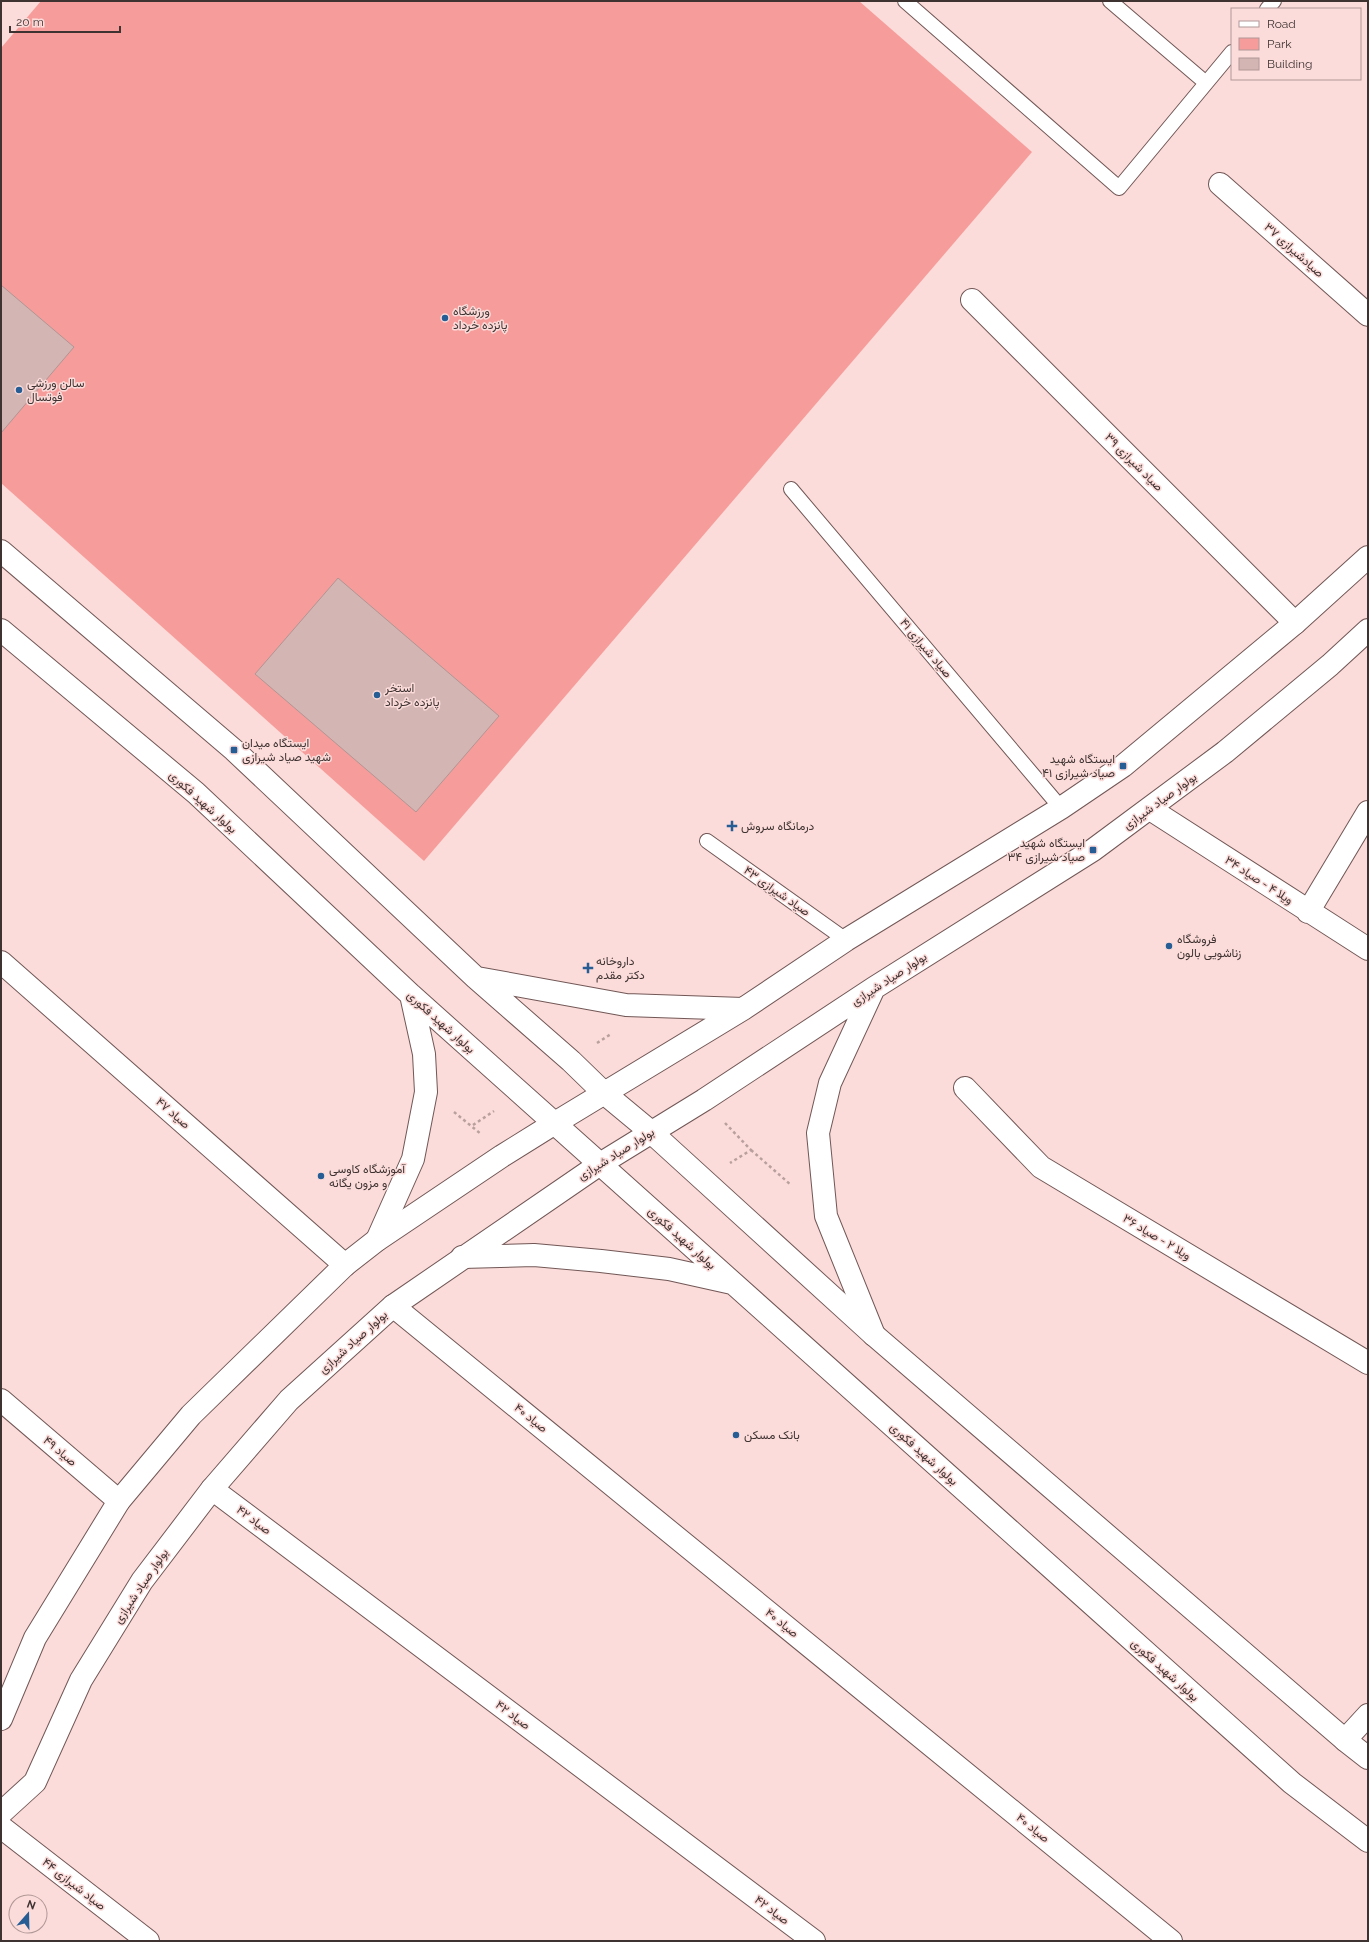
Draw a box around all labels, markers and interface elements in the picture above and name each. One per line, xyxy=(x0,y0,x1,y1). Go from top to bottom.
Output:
scale bar xyxy=(10,8,120,34)
legend xyxy=(1231,8,1361,80)
text: 20 m xyxy=(16,15,44,29)
text: Road xyxy=(1267,17,1296,31)
text: Park xyxy=(1267,37,1292,51)
text: Building xyxy=(1267,57,1313,71)
street label: صیادشیرازی ۳۷ xyxy=(1261,220,1326,281)
place label: ورزشگاه پانزده خرداد xyxy=(453,304,508,333)
marker: ورزشگاه پانزده خرداد xyxy=(440,313,450,323)
place label: سالن ورزشی فوتسال xyxy=(27,376,84,405)
marker: سالن ورزشی فوتسال xyxy=(14,385,24,395)
street label: صیاد شیرازی ۳۹ xyxy=(1101,430,1166,495)
street label: صیاد شیرازی ۴۱ xyxy=(896,615,955,681)
place label: استخر پانزده خرداد xyxy=(384,681,440,710)
marker: استخر پانزده خرداد xyxy=(372,690,382,700)
place label: ایستگاه میدان شهید صیاد شیرازی xyxy=(242,736,331,765)
marker: ایستگاه میدان شهید صیاد شیرازی xyxy=(229,745,239,755)
place label: ایستگاه شهید صیاد شیرازی ۴۱ xyxy=(1042,752,1115,781)
marker: ایستگاه شهید صیاد شیرازی ۴۱ xyxy=(1118,761,1128,771)
street label: بولوار شهید فکوری xyxy=(166,768,240,837)
street label: بولوار صیاد شیرازی xyxy=(1121,770,1200,833)
place label: درمانگاه سروش xyxy=(741,819,814,834)
marker: درمانگاه سروش xyxy=(726,820,738,832)
place label: ایستگاه شهید صیاد شیرازی ۳۴ xyxy=(1007,836,1085,865)
marker: ایستگاه شهید صیاد شیرازی ۳۴ xyxy=(1088,845,1098,855)
street label: ویلا ۴ - صیاد ۳۴ xyxy=(1222,853,1296,908)
street label: صیاد شیرازی ۴۳ xyxy=(741,863,813,920)
place label: فروشگاه زناشویی بالون xyxy=(1177,932,1241,961)
marker: فروشگاه زناشویی بالون xyxy=(1164,941,1174,951)
street label: بولوار صیاد شیرازی xyxy=(849,949,930,1009)
place label: داروخانه دکتر مقدم xyxy=(596,954,645,983)
marker: داروخانه دکتر مقدم xyxy=(583,963,593,973)
street label: بولوار شهید فکوری xyxy=(404,988,478,1057)
street label: صیاد ۴۷ xyxy=(153,1095,193,1131)
street label: بولوار صیاد شیرازی xyxy=(575,1125,657,1184)
place label: آموزشگاه کاوسی و مزون یگانه xyxy=(329,1162,406,1191)
marker: آموزشگاه کاوسی و مزون یگانه xyxy=(316,1171,326,1181)
street label: بولوار شهید فکوری xyxy=(645,1204,719,1273)
street label: ویلا ۲ - صیاد ۳۶ xyxy=(1120,1211,1194,1264)
street label: بولوار صیاد شیرازی xyxy=(316,1308,391,1377)
street label: صیاد ۴۰ xyxy=(512,1401,550,1435)
street label: بولوار شهید فکوری xyxy=(887,1420,961,1489)
place label: بانک مسکن xyxy=(744,1428,800,1443)
marker: بانک مسکن xyxy=(731,1430,741,1440)
street label: صیاد ۴۹ xyxy=(41,1433,79,1469)
street label: صیاد ۴۲ xyxy=(234,1503,274,1537)
street label: بولوار صیاد شیرازی xyxy=(111,1546,172,1627)
street label: صیاد ۴۰ xyxy=(763,1606,801,1640)
street label: بولوار شهید فکوری xyxy=(1128,1636,1202,1705)
street label: صیاد ۴۲ xyxy=(493,1698,533,1732)
street label: صیاد ۴۰ xyxy=(1014,1811,1052,1845)
street label: صیاد شیرازی ۴۴ xyxy=(39,1855,108,1914)
street label: صیاد ۴۲ xyxy=(752,1893,792,1927)
north arrow xyxy=(8,1894,48,1934)
text: N xyxy=(25,1898,37,1913)

